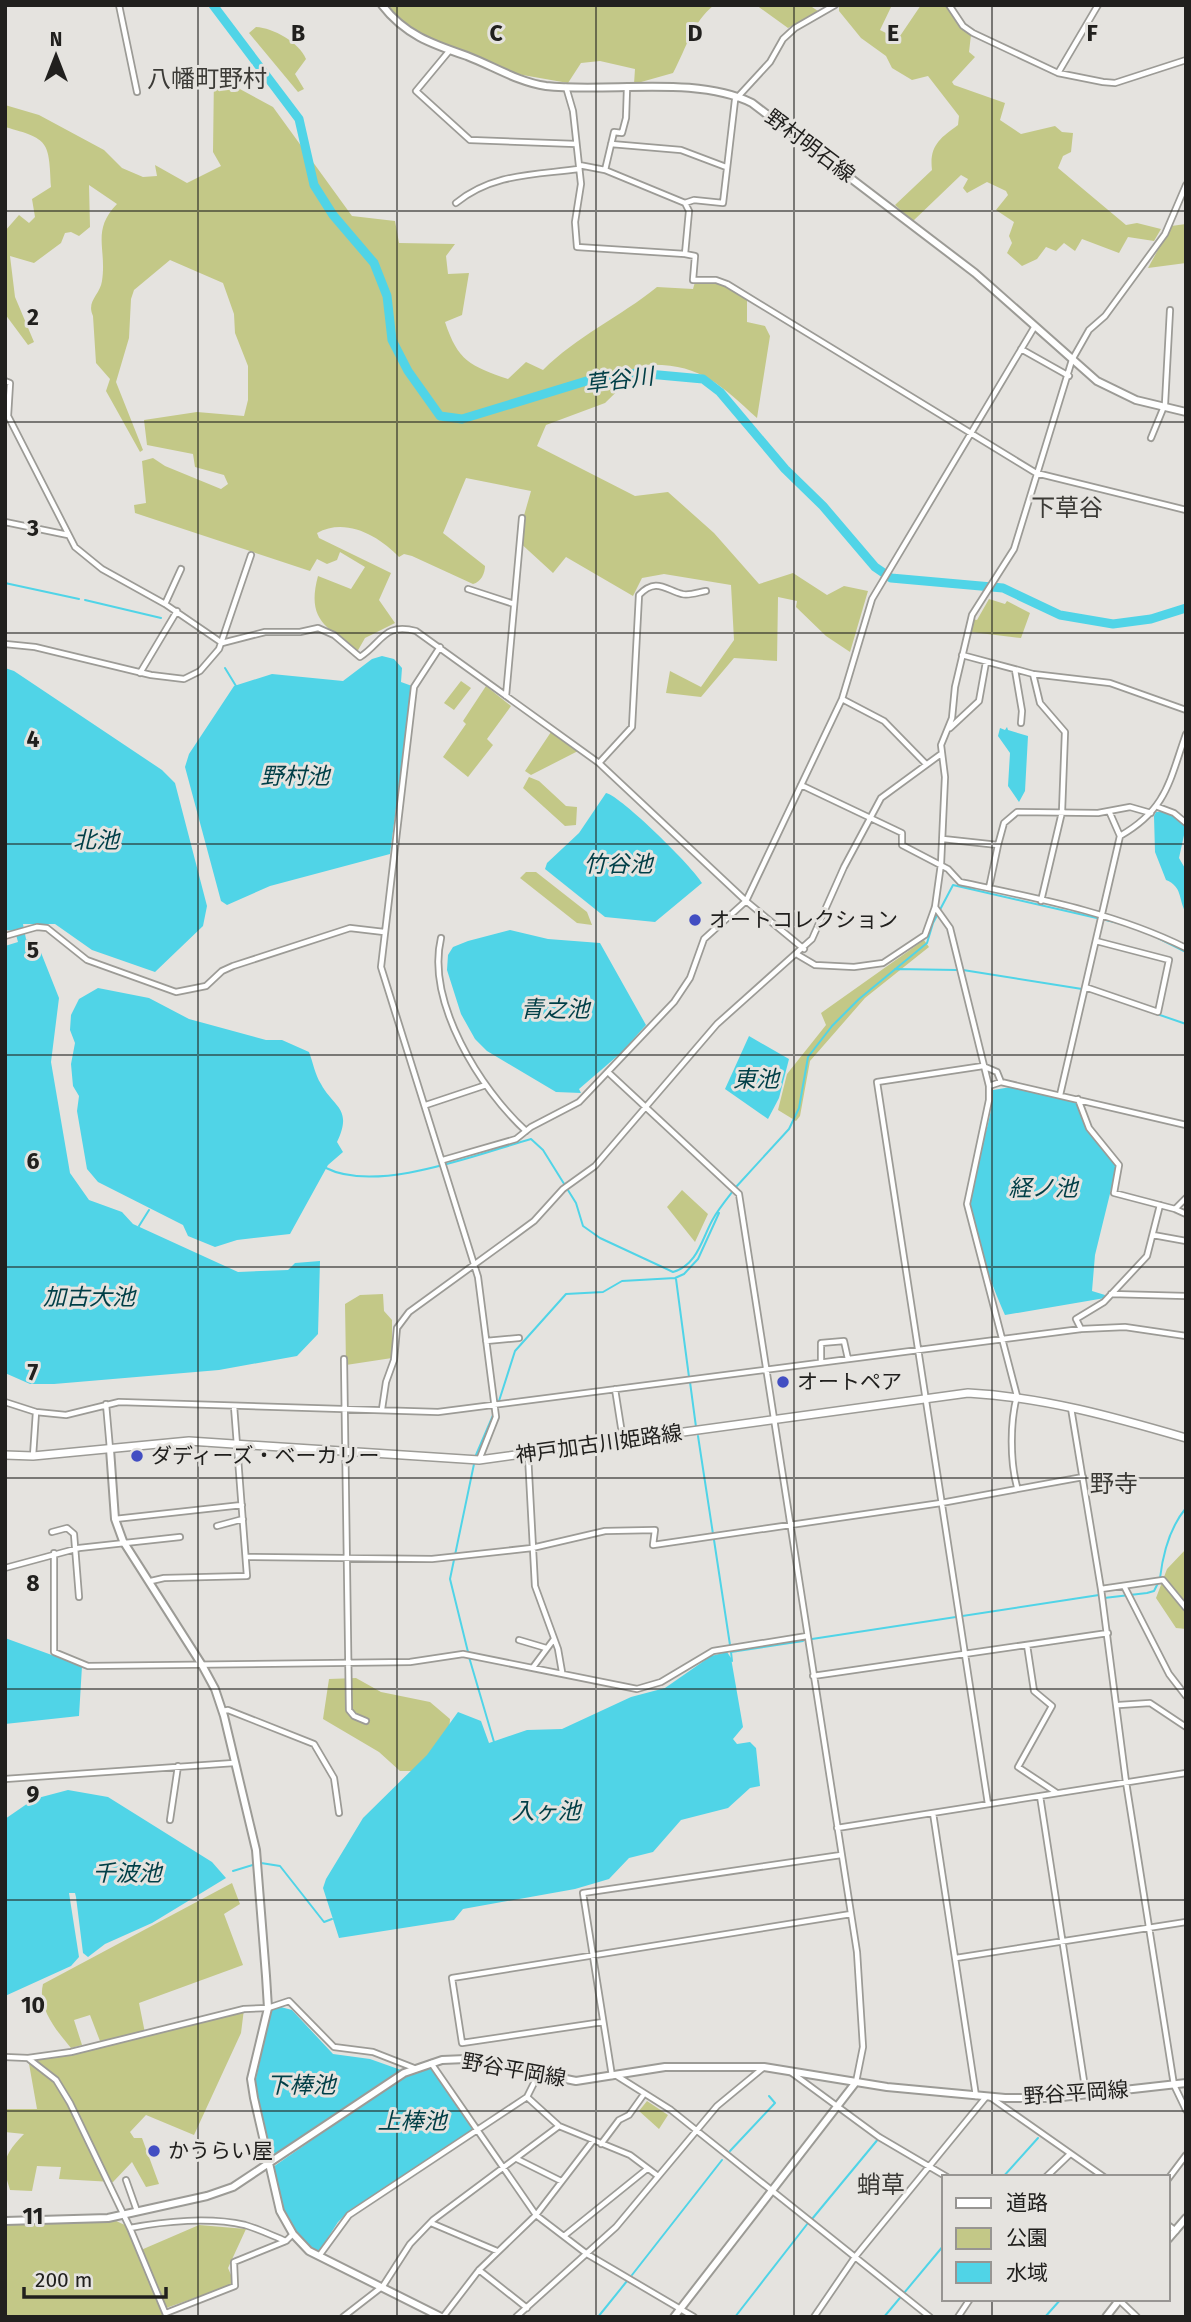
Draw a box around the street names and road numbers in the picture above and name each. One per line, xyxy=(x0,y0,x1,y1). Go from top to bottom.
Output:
street label: 野村明石線 xyxy=(760,104,860,188)
street label: 神戸加古川姫路線 xyxy=(514,1419,684,1469)
street label: 野谷平岡線 xyxy=(460,2048,568,2092)
street label: 野谷平岡線 xyxy=(1023,2076,1129,2110)

